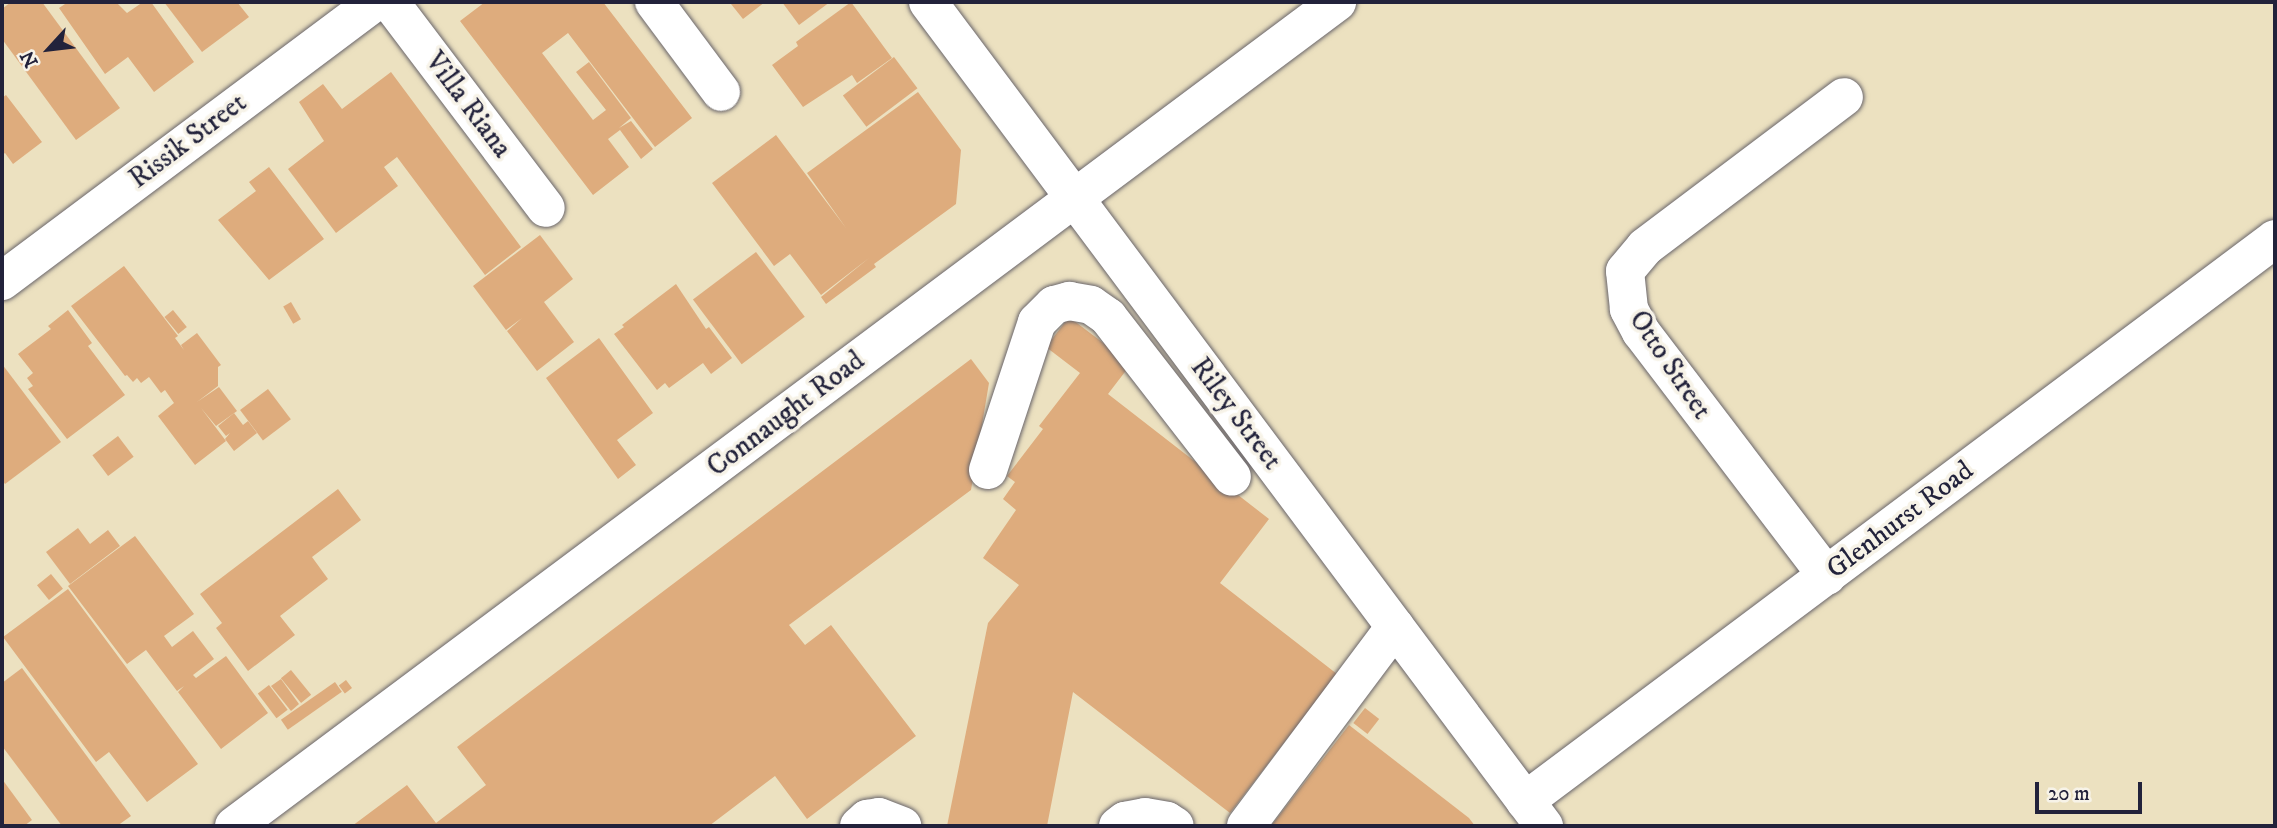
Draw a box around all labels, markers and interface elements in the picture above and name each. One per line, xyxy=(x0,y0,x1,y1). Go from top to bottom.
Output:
north arrow xyxy=(14,14,84,84)
street label: Villa Riana xyxy=(417,45,519,165)
text: N xyxy=(16,47,44,71)
street label: Rissik Street xyxy=(123,86,253,196)
street label: Otto Street xyxy=(1622,304,1718,426)
street label: Connaught Road xyxy=(701,344,871,484)
street label: Riley Street xyxy=(1183,351,1289,477)
street label: Glenhurst Road xyxy=(1820,454,1980,586)
scale bar xyxy=(2039,768,2146,812)
text: 20 m xyxy=(2048,781,2090,807)

